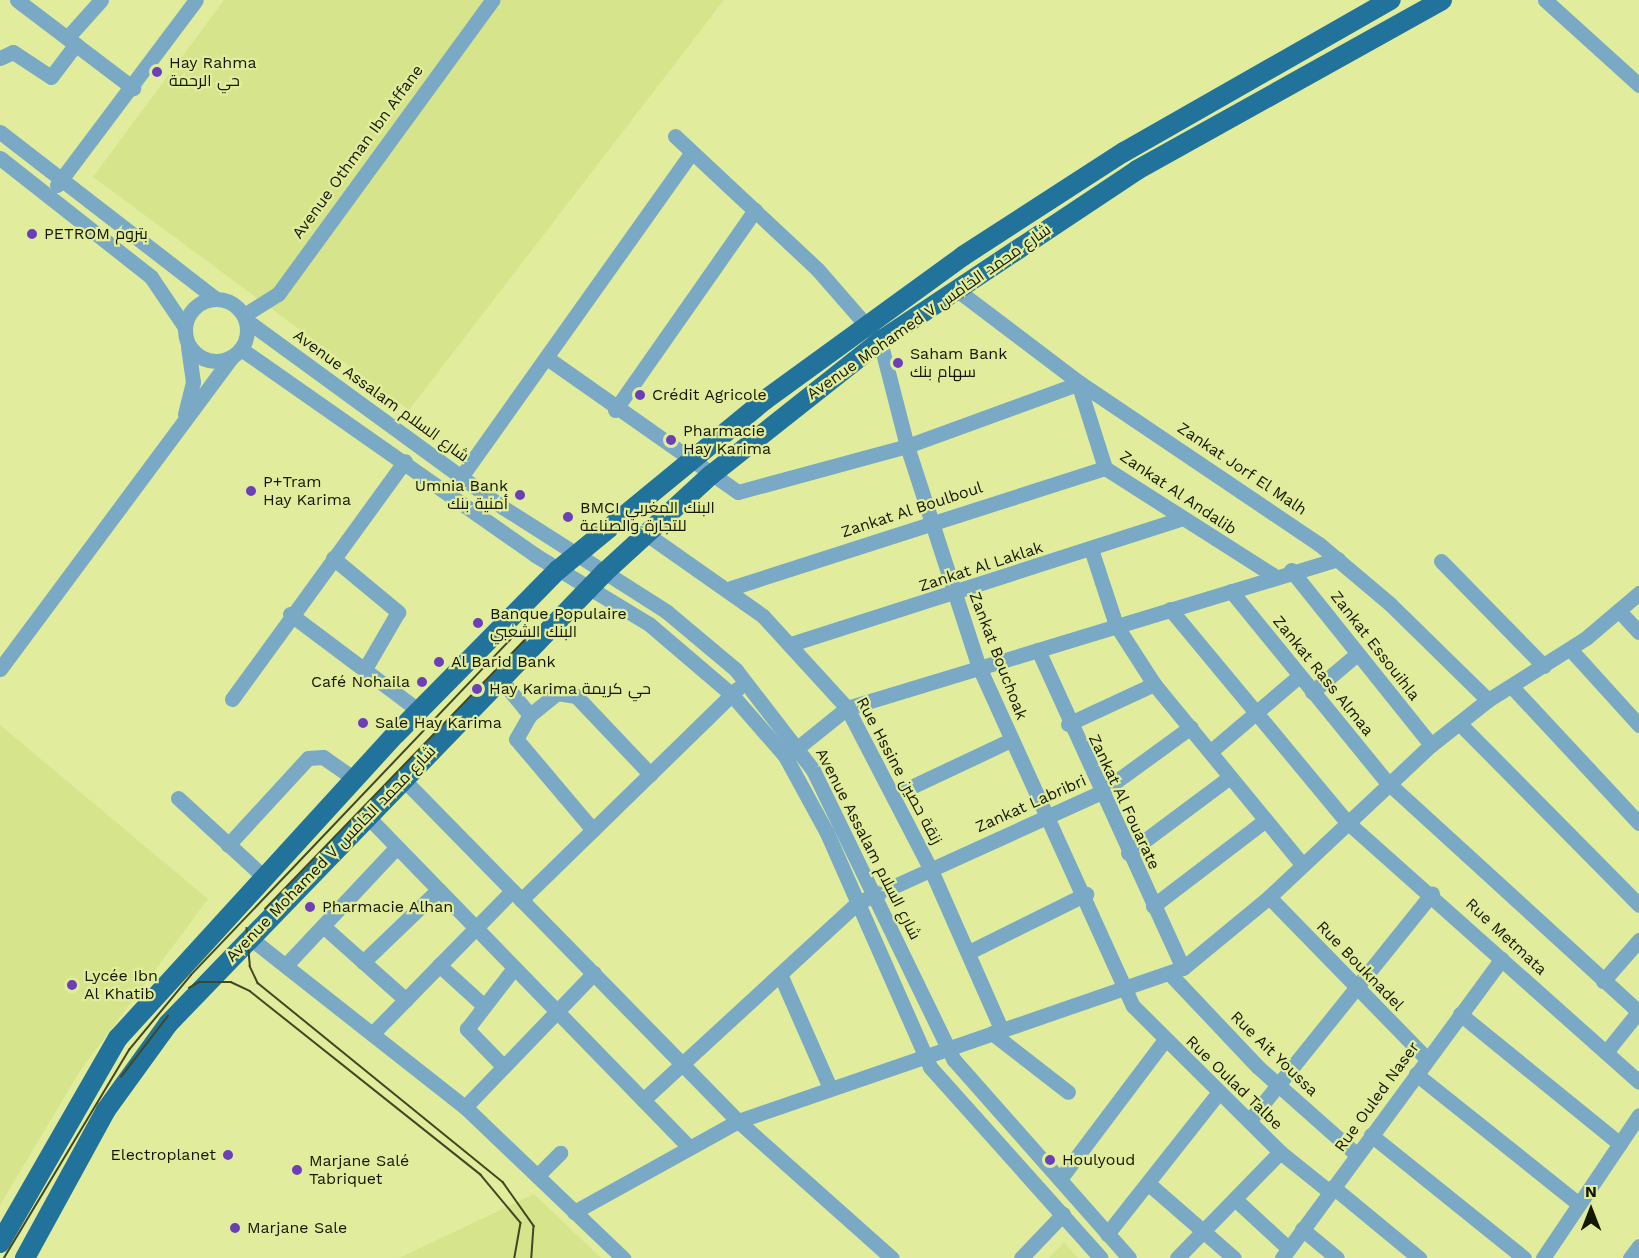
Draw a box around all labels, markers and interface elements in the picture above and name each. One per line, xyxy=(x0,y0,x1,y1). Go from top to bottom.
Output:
place label: Hay Rahma حي الرحمة xyxy=(169,53,257,91)
street label: Avenue Othman Ibn Affane xyxy=(288,61,428,243)
marker: Hay Rahma حي الرحمة xyxy=(150,65,164,79)
street label: Avenue Mohamed V شارع محمد الخامس xyxy=(803,220,1055,404)
place label: PETROM بتروم xyxy=(44,224,148,244)
marker: PETROM بتروم xyxy=(25,227,39,241)
street label: Avenue Assalam شارع السلام xyxy=(289,326,473,466)
place label: Saham Bank سهام بنك xyxy=(910,344,1007,382)
marker: Saham Bank سهام بنك xyxy=(891,356,905,370)
place label: Crédit Agricole xyxy=(652,385,767,405)
marker: Crédit Agricole xyxy=(633,388,647,402)
street label: Zankat Jorf El Malh xyxy=(1173,418,1311,520)
place label: Pharmacie Hay Karima xyxy=(683,421,771,459)
marker: Pharmacie Hay Karima xyxy=(664,433,678,447)
street label: Zankat Al Andalib xyxy=(1115,446,1241,540)
place label: P+Tram Hay Karima xyxy=(263,472,351,510)
place label: Umnia Bank أمنية بنك xyxy=(414,476,508,514)
street label: Zankat Al Boulboul xyxy=(838,478,986,542)
marker: P+Tram Hay Karima xyxy=(244,484,258,498)
marker: Umnia Bank أمنية بنك xyxy=(513,488,527,502)
place label: BMCI البنك المغربي للتجارة والصناعة xyxy=(580,498,715,536)
marker: BMCI البنك المغربي للتجارة والصناعة xyxy=(561,510,575,524)
street label: Zankat Al Laklak xyxy=(916,538,1046,596)
street label: Zankat Essouihla xyxy=(1326,587,1424,705)
street label: Zankat Bouchoak xyxy=(965,589,1031,723)
place label: Banque Populaire البنك الشعبي xyxy=(490,604,627,642)
street label: Zankat Rass Almaa xyxy=(1268,612,1378,740)
marker: Banque Populaire البنك الشعبي xyxy=(471,616,485,630)
place label: Al Barid Bank xyxy=(451,652,556,672)
marker: Al Barid Bank xyxy=(432,655,446,669)
place label: Café Nohaila xyxy=(311,672,410,692)
marker: Café Nohaila xyxy=(415,675,429,689)
place label: Hay Karima حي كريمة xyxy=(489,679,652,699)
marker: Hay Karima حي كريمة xyxy=(470,682,484,696)
street label: Rue Hssine زنقة حصين xyxy=(852,694,946,848)
place label: Sale Hay Karima xyxy=(375,713,502,733)
marker: Sale Hay Karima xyxy=(356,716,370,730)
street label: Zankat Al Fouarate xyxy=(1084,731,1164,873)
street label: Avenue Mohamed V شارع محمد الخامس xyxy=(222,741,440,967)
street label: Avenue Assalam شارع السلام xyxy=(811,745,925,943)
street label: Zankat Labribri xyxy=(973,771,1089,837)
street label: Rue Metmata xyxy=(1461,895,1551,979)
place label: Pharmacie Alhan xyxy=(322,897,454,917)
marker: Pharmacie Alhan xyxy=(303,900,317,914)
street label: Rue Bouknadel xyxy=(1312,917,1408,1015)
place label: Lycée Ibn Al Khatib xyxy=(84,966,158,1004)
marker: Lycée Ibn Al Khatib xyxy=(65,978,79,992)
street label: Rue Ait Youssa xyxy=(1226,1007,1322,1101)
street label: Rue Oulad Talbe xyxy=(1181,1032,1287,1134)
street label: Rue Ouled Naser xyxy=(1331,1038,1423,1156)
place label: Electroplanet xyxy=(111,1145,216,1165)
marker: Electroplanet xyxy=(221,1148,235,1162)
place label: Houlyoud xyxy=(1062,1150,1135,1170)
place label: Marjane Salé Tabriquet xyxy=(309,1151,409,1189)
marker: Houlyoud xyxy=(1043,1153,1057,1167)
marker: Marjane Salé Tabriquet xyxy=(290,1163,304,1177)
north arrow xyxy=(1561,1180,1621,1240)
text: N xyxy=(1585,1182,1597,1201)
place label: Marjane Sale xyxy=(247,1218,347,1238)
marker: Marjane Sale xyxy=(228,1221,242,1235)

